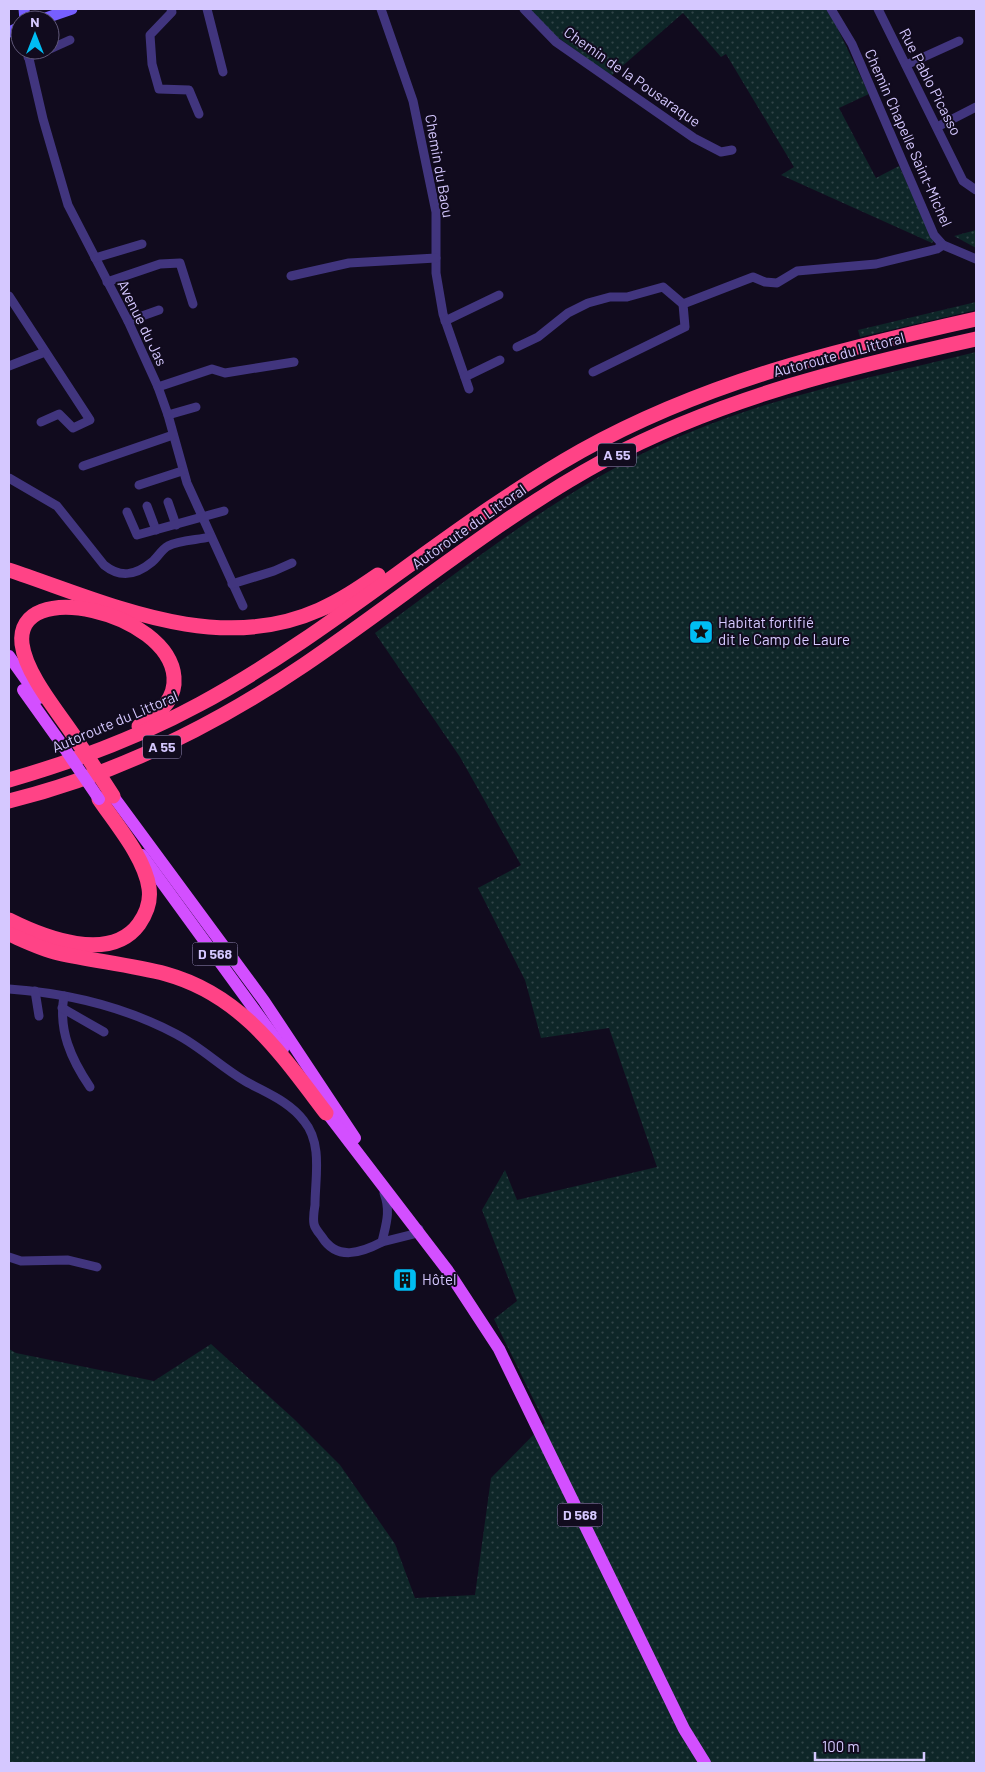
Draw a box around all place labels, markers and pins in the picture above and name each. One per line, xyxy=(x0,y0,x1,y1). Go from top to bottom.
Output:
place label: Habitat fortifié dit le Camp de Laure xyxy=(718,613,850,648)
place icon: Habitat fortifié dit le Camp de Laure xyxy=(688,619,714,645)
building icon: Hôtel xyxy=(392,1267,418,1293)
place label: Hôtel xyxy=(422,1270,456,1288)

